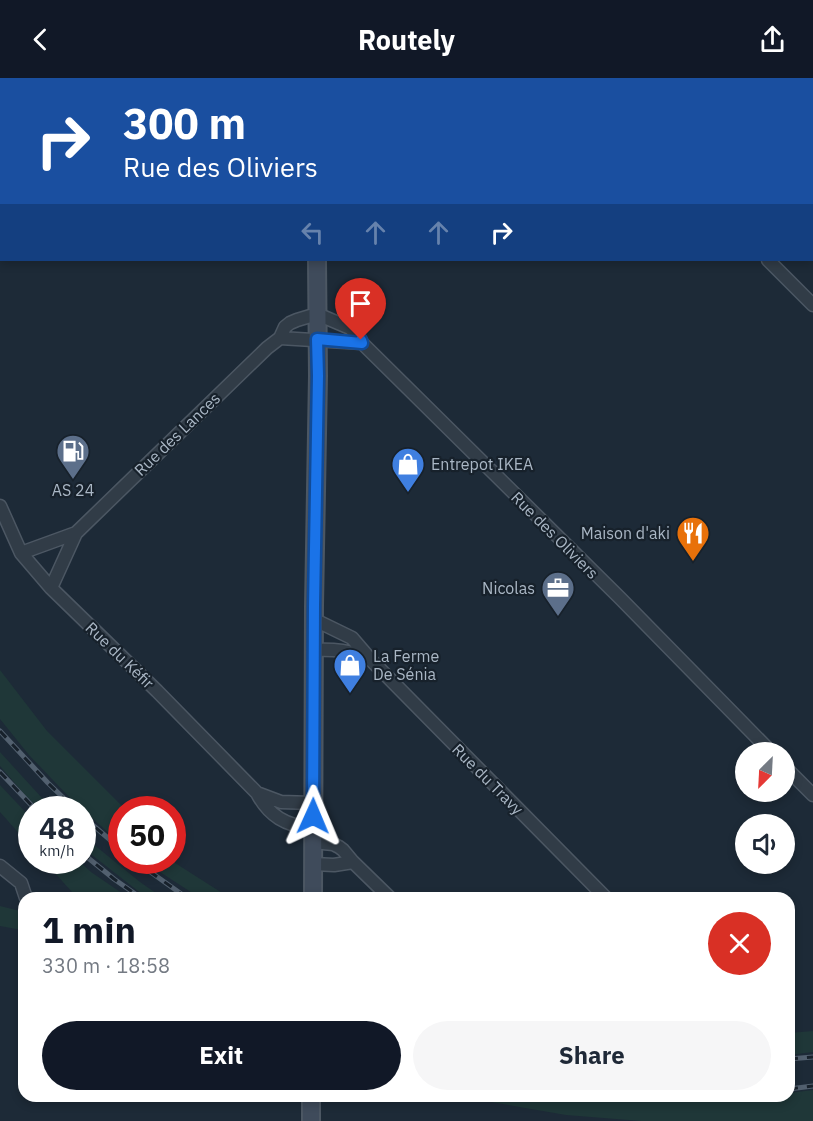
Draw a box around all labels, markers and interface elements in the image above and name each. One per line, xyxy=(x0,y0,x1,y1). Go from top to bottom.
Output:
text: Routely xyxy=(358,22,455,57)
icon: back xyxy=(24,23,57,56)
icon: share xyxy=(756,23,789,56)
text: 300 m xyxy=(123,96,246,151)
icon: right xyxy=(24,102,102,180)
text: Rue des Oliviers xyxy=(123,149,318,184)
icon: left xyxy=(296,216,329,249)
icon: ahead xyxy=(359,216,392,249)
icon: ahead xyxy=(422,216,455,249)
icon: right xyxy=(485,216,518,249)
pin xyxy=(335,278,386,340)
icon: arrive xyxy=(344,287,377,320)
street label: Rue des Lances xyxy=(130,388,224,480)
fuel station icon: AS 24 xyxy=(55,433,91,480)
shop icon: Entrepot IKEA xyxy=(390,446,426,493)
place label: Entrepot IKEA xyxy=(431,454,533,474)
place label: AS 24 xyxy=(52,480,94,500)
street label: Rue des Oliviers xyxy=(507,487,603,583)
restaurant icon: Maison d'aki xyxy=(675,515,711,562)
place label: Maison d'aki xyxy=(581,523,670,543)
office icon: Nicolas xyxy=(540,570,576,617)
place label: Nicolas xyxy=(482,578,535,598)
street label: Rue du Kéfir xyxy=(82,617,159,693)
place label: La Ferme De Sénia xyxy=(373,646,439,684)
shop icon: La Ferme De Sénia xyxy=(332,647,368,694)
street label: Rue du Travy xyxy=(448,739,528,819)
north arrow xyxy=(735,742,795,802)
map controls xyxy=(735,742,795,874)
position arrow xyxy=(281,784,345,848)
speed limit sign: 50 xyxy=(108,796,186,874)
text: 48 xyxy=(39,808,75,847)
button: sound xyxy=(735,814,795,874)
text: km/h xyxy=(39,841,75,860)
text: 1 min xyxy=(42,906,136,953)
button: close xyxy=(708,912,771,975)
text: 330 m · 18:58 xyxy=(42,952,170,979)
button: Exit xyxy=(42,1021,401,1090)
button: Share xyxy=(413,1021,771,1090)

